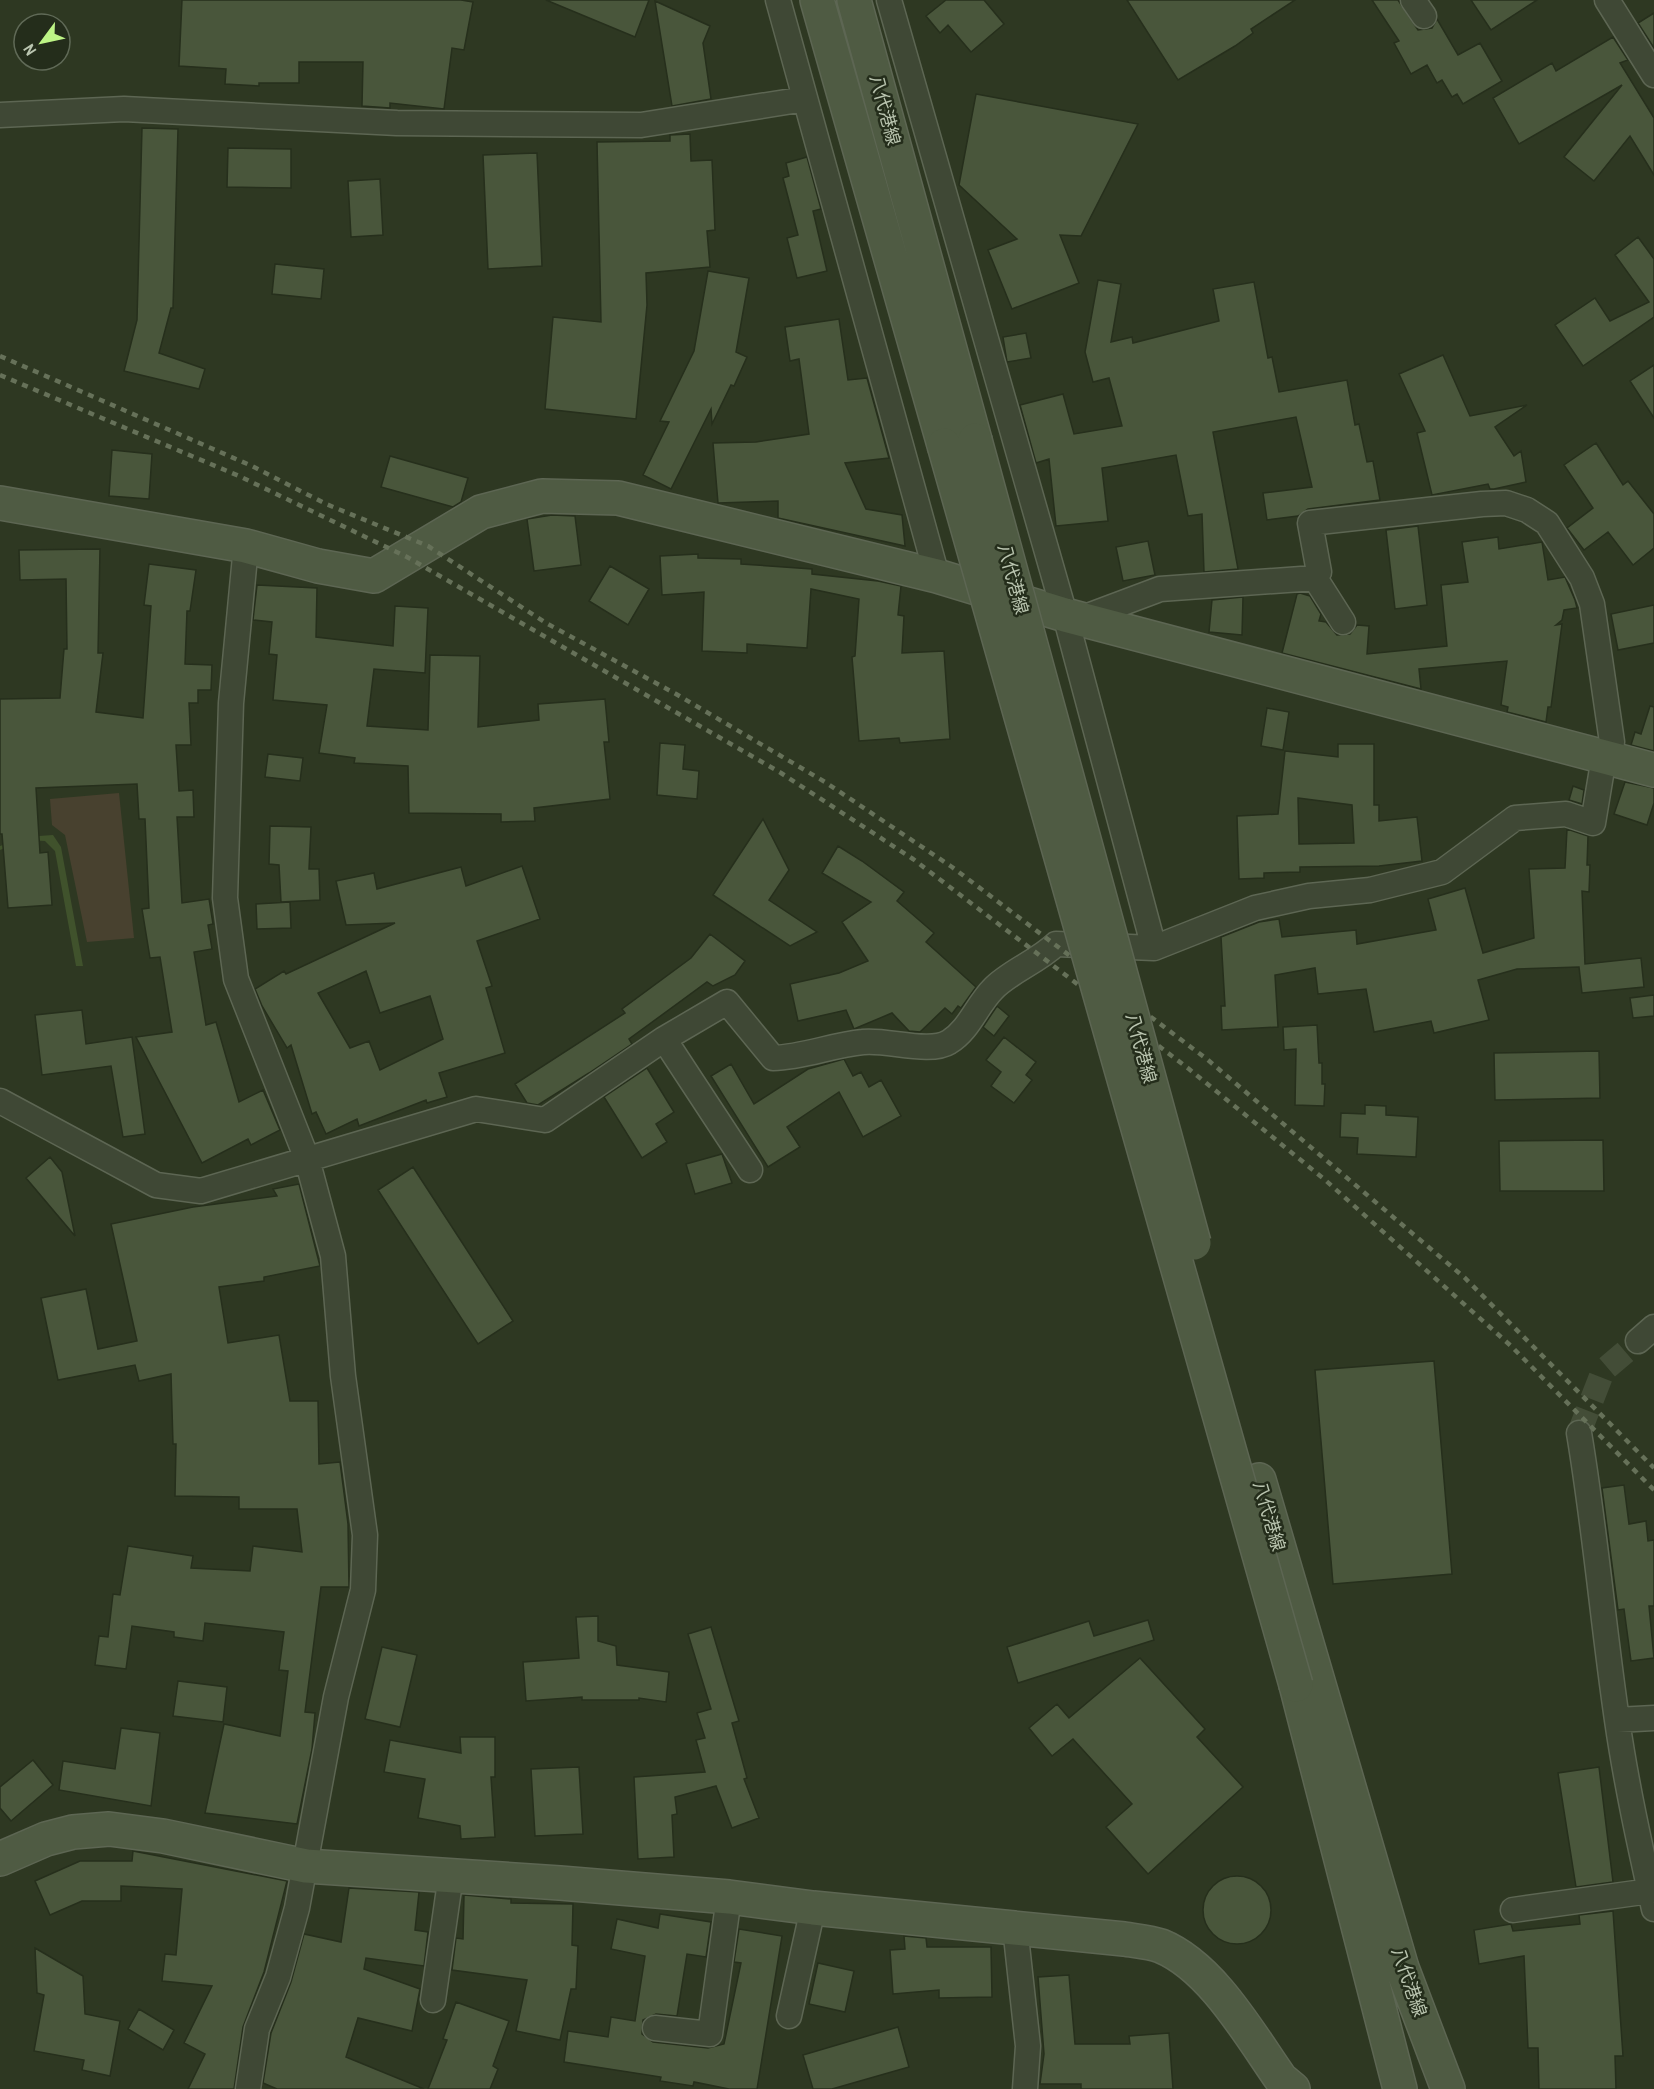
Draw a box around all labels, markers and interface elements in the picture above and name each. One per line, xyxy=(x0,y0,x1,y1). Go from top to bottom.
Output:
north arrow xyxy=(12,12,72,72)
text: N xyxy=(18,40,41,60)
street label: 八代港線 xyxy=(864,72,907,148)
street label: 八代港線 xyxy=(992,541,1035,617)
street label: 八代港線 xyxy=(1120,1010,1163,1086)
street label: 八代港線 xyxy=(1248,1478,1291,1554)
street label: 八代港線 xyxy=(1386,1944,1433,2020)

